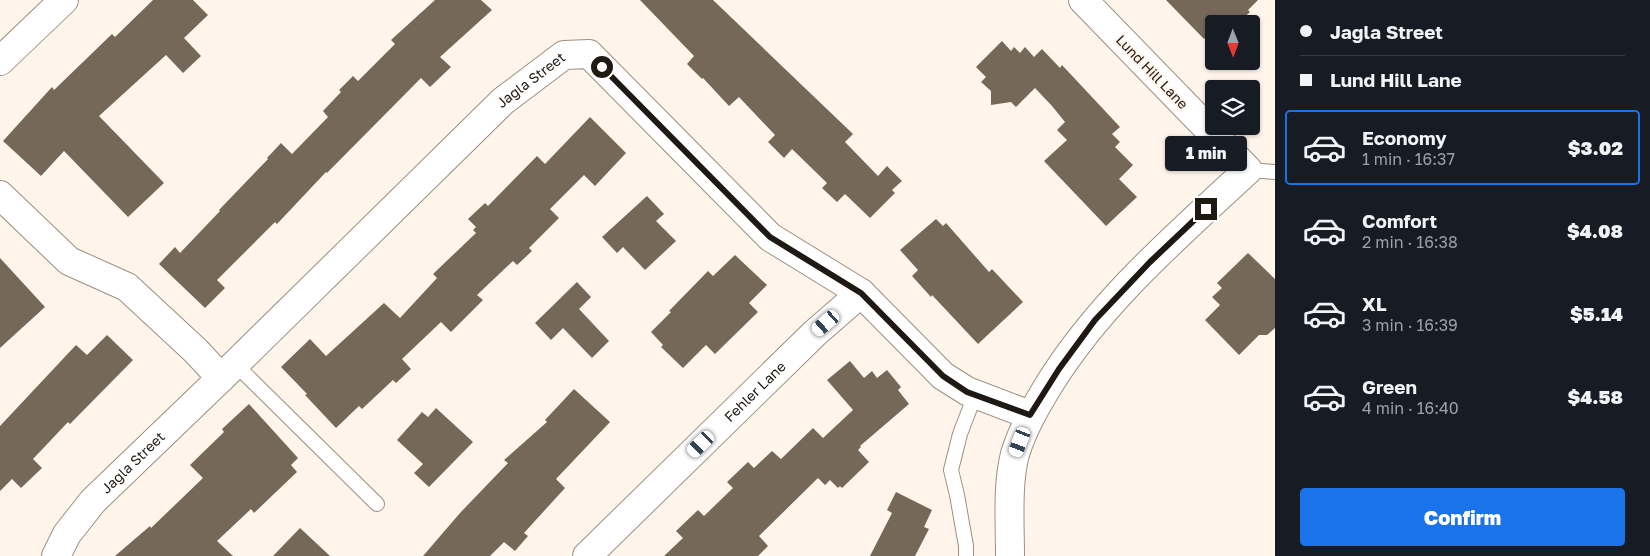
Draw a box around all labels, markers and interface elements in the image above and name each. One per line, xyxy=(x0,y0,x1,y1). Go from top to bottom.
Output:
north arrow xyxy=(1205,15,1260,70)
map controls xyxy=(1205,15,1260,135)
text: Jagla Street xyxy=(1330,20,1443,43)
street label: Lund Hill Lane xyxy=(1113,31,1192,112)
street label: Jagla Street xyxy=(492,48,568,111)
route start xyxy=(591,56,613,78)
text: Lund Hill Lane xyxy=(1330,68,1462,91)
button: layers xyxy=(1205,80,1260,135)
icon: car xyxy=(1302,125,1347,170)
text: Economy xyxy=(1362,126,1447,149)
callout: 1 min xyxy=(1165,136,1247,172)
text: $3.02 xyxy=(1568,136,1623,159)
text: 1 min xyxy=(1186,143,1226,163)
text: 1 min · 16:37 xyxy=(1362,149,1455,169)
route end xyxy=(1195,198,1217,220)
icon: car xyxy=(1302,208,1347,253)
text: Comfort xyxy=(1362,209,1437,232)
text: $4.08 xyxy=(1567,219,1623,242)
text: 2 min · 16:38 xyxy=(1362,232,1458,252)
icon: car xyxy=(1302,291,1347,336)
text: XL xyxy=(1362,292,1387,315)
text: $5.14 xyxy=(1570,302,1623,325)
car xyxy=(809,307,842,339)
text: 3 min · 16:39 xyxy=(1362,315,1458,335)
street label: Fehler Lane xyxy=(720,358,789,425)
icon: car xyxy=(1302,374,1347,419)
text: Green xyxy=(1362,375,1417,398)
text: $4.58 xyxy=(1568,385,1623,408)
text: 4 min · 16:40 xyxy=(1362,398,1459,418)
car xyxy=(1007,425,1032,459)
street label: Jagla Street xyxy=(97,428,168,497)
car xyxy=(684,428,717,460)
button: Confirm xyxy=(1300,488,1625,546)

